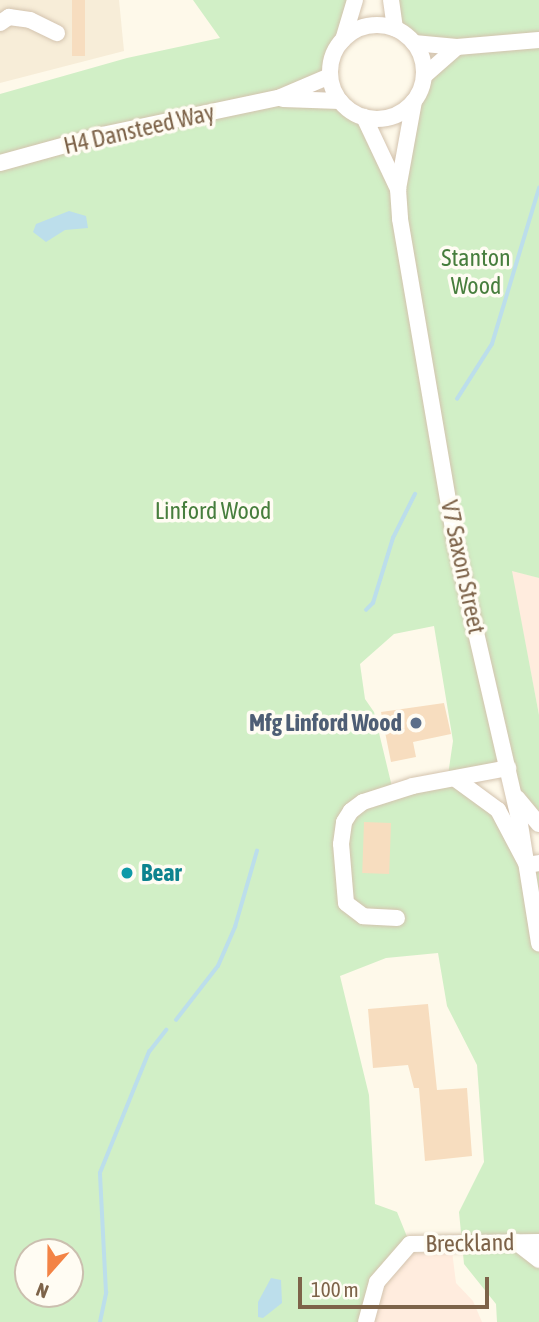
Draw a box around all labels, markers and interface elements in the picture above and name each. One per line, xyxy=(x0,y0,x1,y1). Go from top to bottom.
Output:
street label: H4 Dansteed Way xyxy=(61,98,217,160)
park label: Stanton Wood xyxy=(441,244,511,300)
park label: Linford Wood xyxy=(155,497,271,525)
street label: V7 Saxon Street xyxy=(435,498,491,636)
place label: Mfg Linford Wood xyxy=(249,709,402,737)
marker: Mfg Linford Wood xyxy=(408,715,424,731)
place label: Bear xyxy=(141,859,182,887)
marker: Bear xyxy=(119,865,135,881)
street label: Breckland xyxy=(425,1228,515,1258)
north arrow xyxy=(14,1238,84,1308)
scale bar xyxy=(301,1262,492,1306)
text: 100 m xyxy=(311,1277,359,1301)
text: N xyxy=(33,1278,51,1303)

